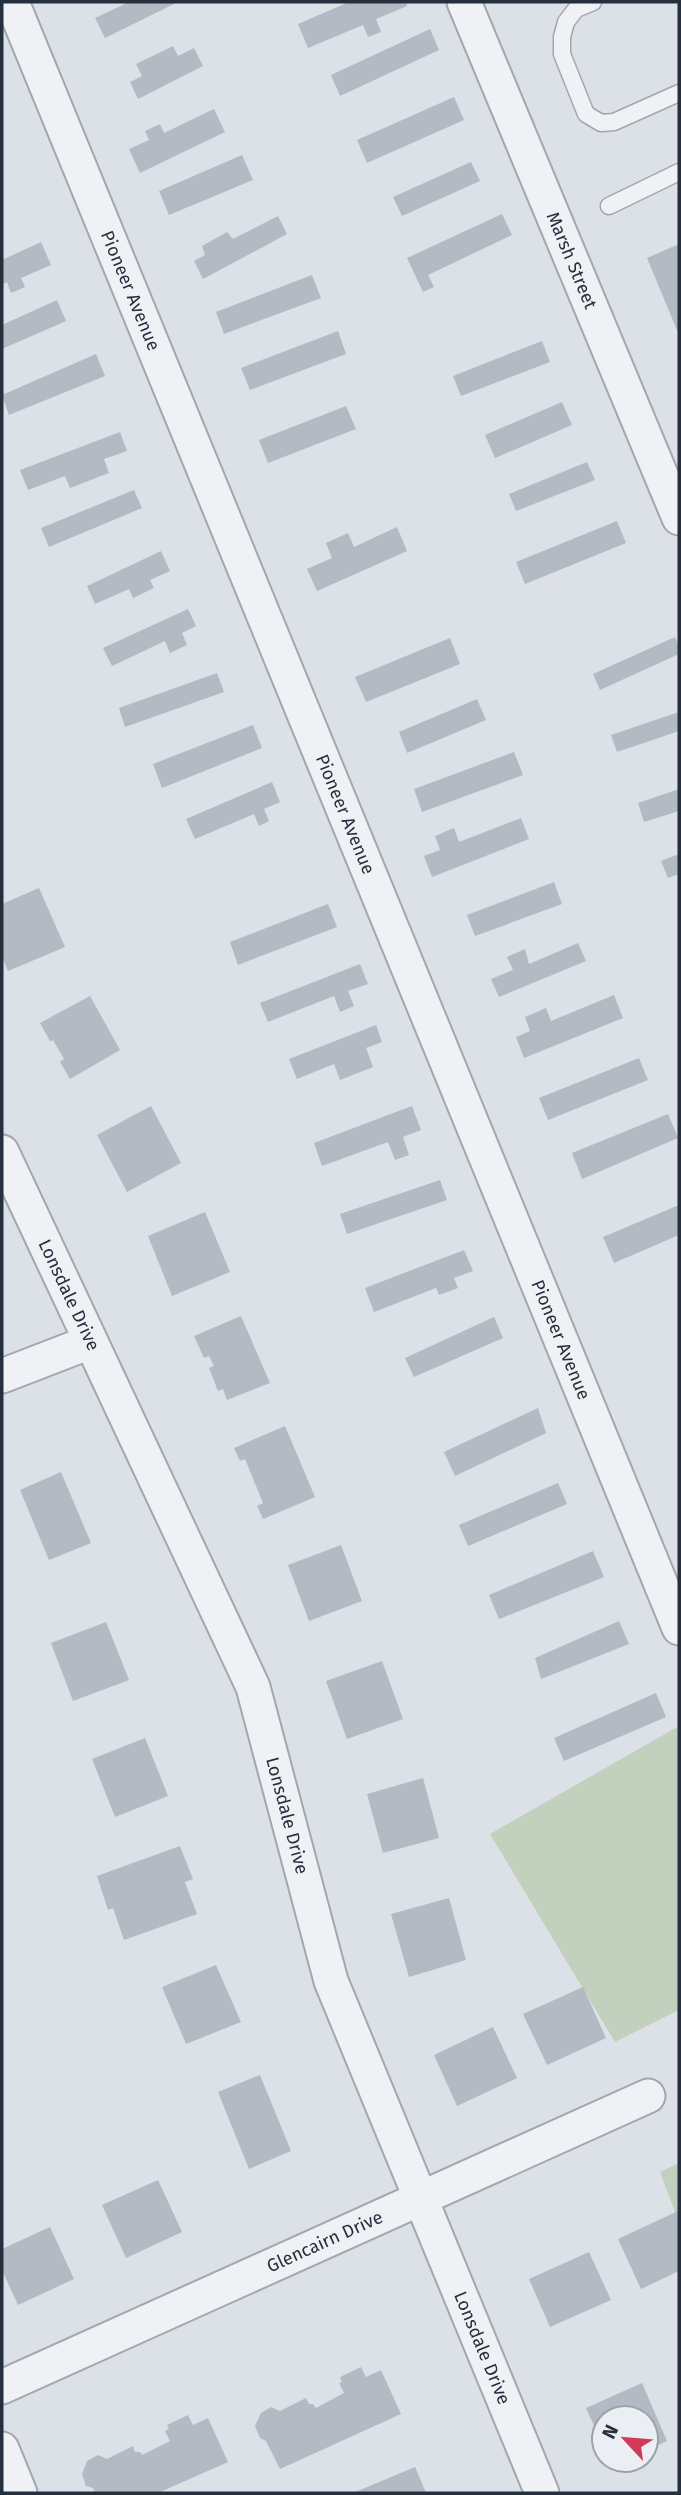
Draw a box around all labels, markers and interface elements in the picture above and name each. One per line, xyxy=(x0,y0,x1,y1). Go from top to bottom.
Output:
street label: Marsh Street xyxy=(542,209,602,313)
street label: Pioneer Avenue xyxy=(96,227,165,354)
street label: Pioneer Avenue xyxy=(311,751,380,878)
street label: Lonsdale Drive xyxy=(34,1236,105,1354)
street label: Pioneer Avenue xyxy=(526,1277,595,1403)
street label: Lonsdale Drive xyxy=(261,1755,313,1877)
street label: Glencairn Drive xyxy=(263,2206,386,2277)
street label: Lonsdale Drive xyxy=(449,2288,515,2408)
north arrow xyxy=(590,2404,660,2474)
text: N xyxy=(597,2421,623,2442)

